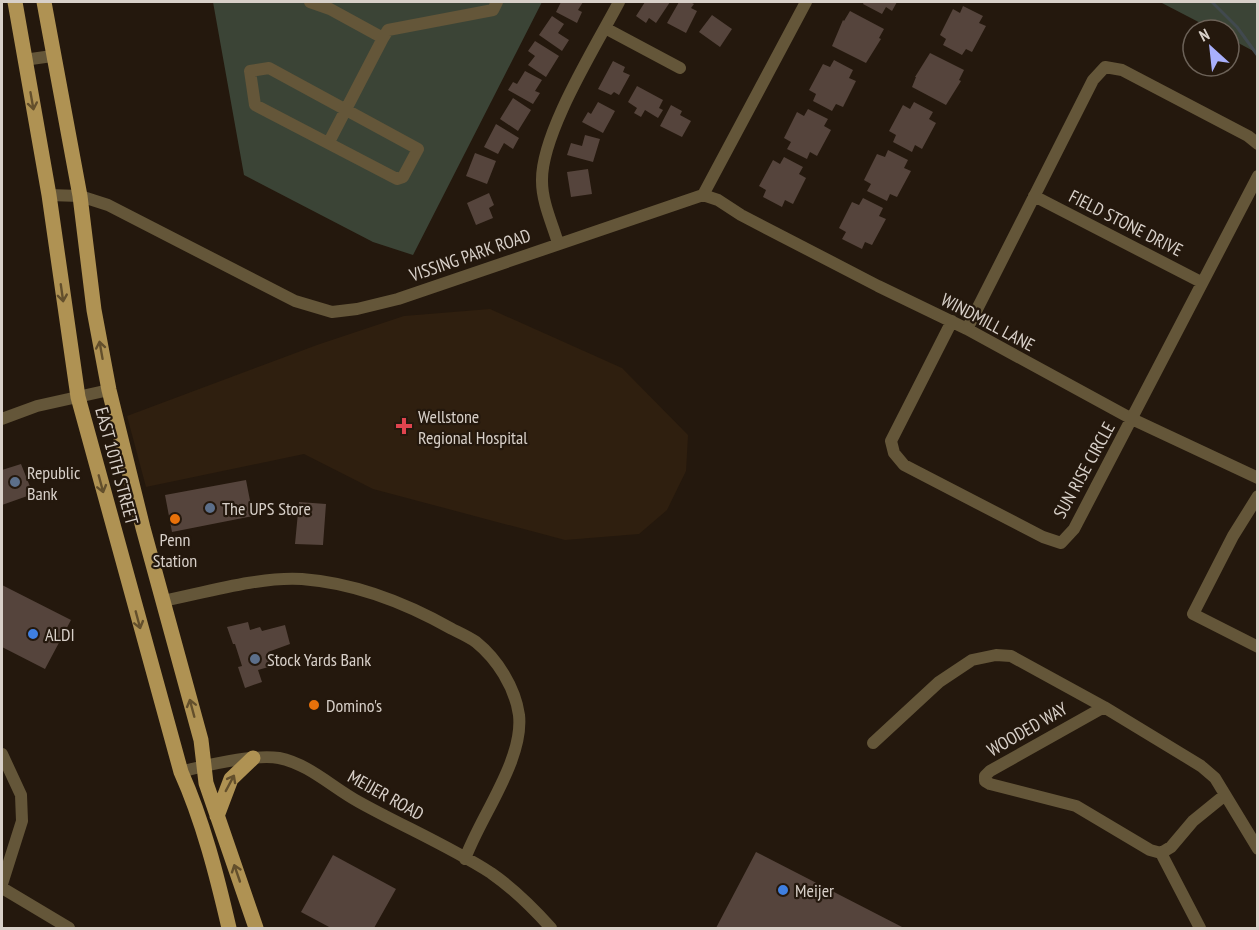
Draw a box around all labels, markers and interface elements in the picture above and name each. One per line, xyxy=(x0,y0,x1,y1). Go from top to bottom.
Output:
north arrow xyxy=(1181,18,1241,78)
text: N xyxy=(1196,24,1213,46)
one-way arrow xyxy=(27,90,38,110)
street label: FIELD STONE DRIVE xyxy=(1065,184,1187,262)
street label: VISSING PARK ROAD xyxy=(405,224,534,287)
one-way arrow xyxy=(57,283,68,303)
street label: WINDMILL LANE xyxy=(937,288,1039,356)
one-way arrow xyxy=(96,341,107,361)
street label: EAST 10TH STREET xyxy=(90,405,144,527)
place label: Wellstone Regional Hospital xyxy=(418,405,528,449)
marker: Wellstone Regional Hospital xyxy=(395,417,413,435)
street label: SUN RISE CIRCLE xyxy=(1048,418,1120,522)
place label: Republic Bank xyxy=(27,461,81,505)
one-way arrow xyxy=(96,474,108,493)
marker: Republic Bank xyxy=(8,475,22,489)
place label: The UPS Store xyxy=(222,497,311,520)
marker: The UPS Store xyxy=(203,501,217,515)
marker: Penn Station xyxy=(168,512,182,526)
place label: Penn Station xyxy=(153,528,197,572)
one-way arrow xyxy=(133,610,144,629)
place label: ALDI xyxy=(45,623,75,646)
marker: ALDI xyxy=(26,627,40,641)
place label: Stock Yards Bank xyxy=(267,648,371,671)
marker: Stock Yards Bank xyxy=(248,652,262,666)
place label: Domino's xyxy=(326,694,382,717)
street label: WOODED WAY xyxy=(983,696,1072,761)
marker: Domino's xyxy=(307,698,321,712)
one-way arrow xyxy=(186,699,197,718)
street label: MEIJER ROAD xyxy=(344,765,428,825)
one-way arrow xyxy=(225,775,236,793)
one-way arrow xyxy=(231,864,242,883)
place label: Meijer xyxy=(795,879,834,902)
marker: Meijer xyxy=(776,883,790,897)

